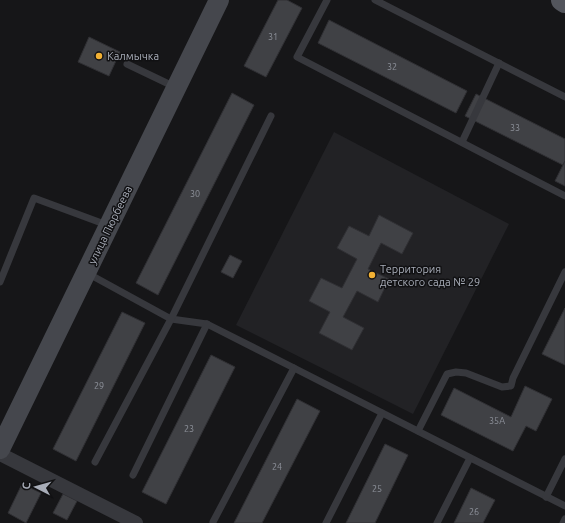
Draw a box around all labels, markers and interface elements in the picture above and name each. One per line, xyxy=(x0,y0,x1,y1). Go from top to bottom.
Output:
house number: 31 xyxy=(268,32,278,42)
place label: Калмычка xyxy=(107,50,159,62)
marker: Калмычка xyxy=(94,51,104,61)
house number: 32 xyxy=(387,62,397,72)
house number: 33 xyxy=(510,123,520,133)
street label: улица Пюрбеева xyxy=(86,184,134,266)
house number: 30 xyxy=(190,189,200,199)
place label: Территория детского сада № 29 xyxy=(380,263,480,288)
marker: Территория детского сада № 29 xyxy=(367,270,377,280)
house number: 29 xyxy=(94,381,104,391)
house number: 35А xyxy=(489,416,505,426)
house number: 23 xyxy=(184,424,194,434)
house number: 24 xyxy=(272,462,282,472)
north arrow xyxy=(16,467,56,507)
text: С xyxy=(20,482,32,490)
house number: 25 xyxy=(372,484,382,494)
house number: 26 xyxy=(469,507,479,517)

